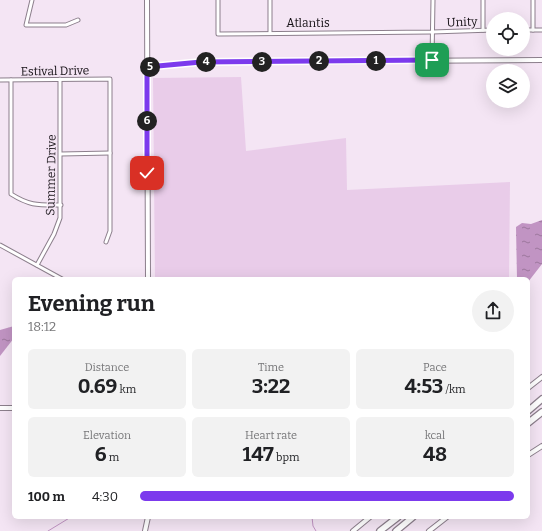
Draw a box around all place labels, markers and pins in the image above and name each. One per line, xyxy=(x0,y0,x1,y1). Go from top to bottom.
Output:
pin xyxy=(415,43,449,77)
pin: 2 xyxy=(309,51,329,71)
pin: 1 xyxy=(366,51,386,71)
pin: 4 xyxy=(196,52,216,72)
pin: 3 xyxy=(252,52,272,72)
pin: 5 xyxy=(140,57,160,77)
pin: 6 xyxy=(137,111,157,131)
pin xyxy=(130,156,164,190)

